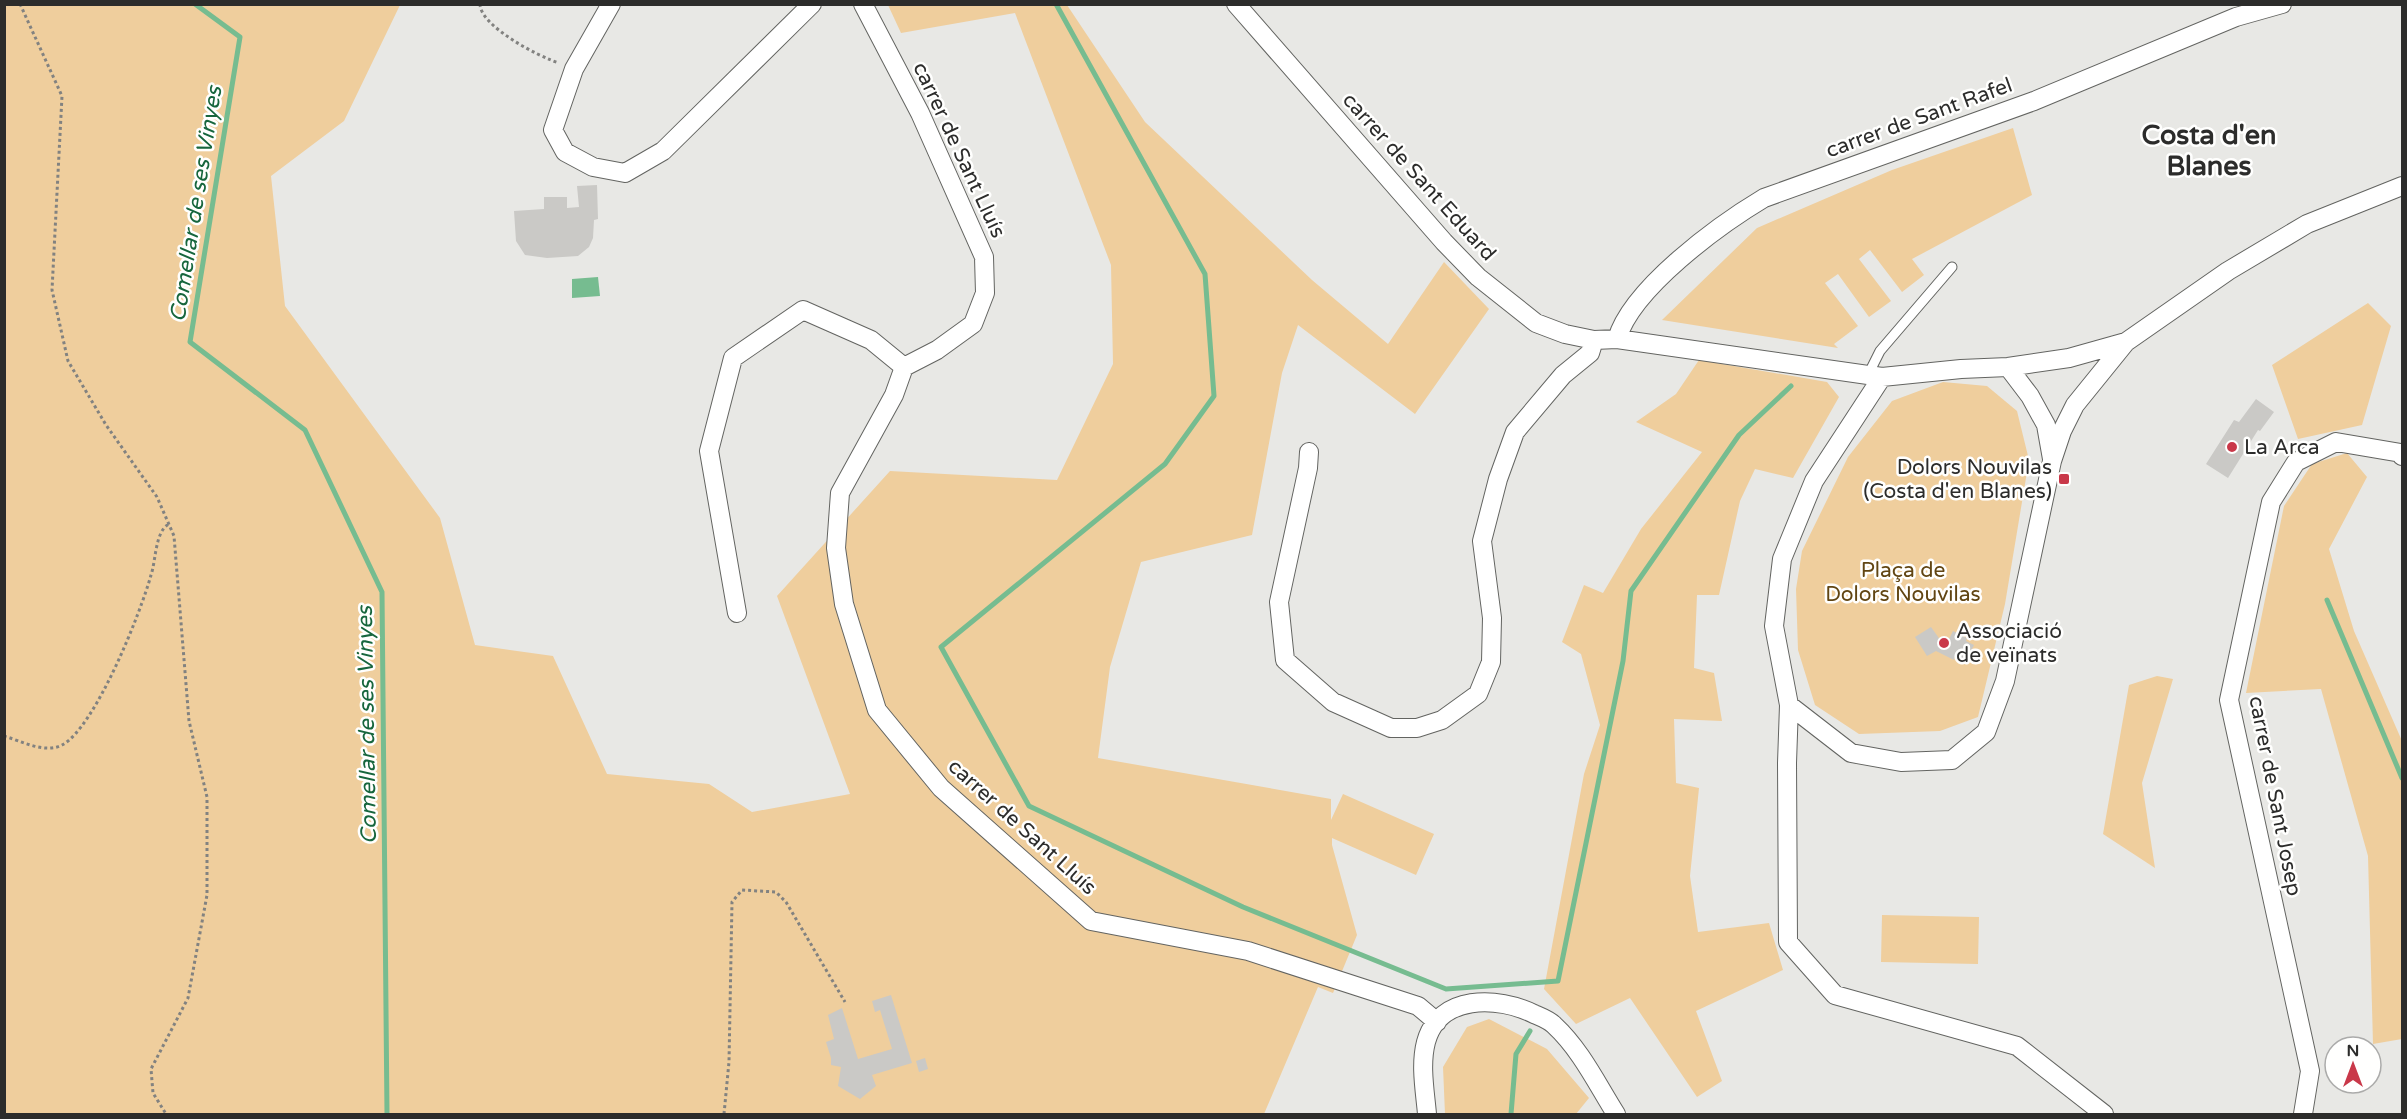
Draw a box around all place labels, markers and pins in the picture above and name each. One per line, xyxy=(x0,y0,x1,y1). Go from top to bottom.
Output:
place label: La Arca xyxy=(2244,435,2320,460)
marker: La Arca xyxy=(2225,440,2239,454)
place label: Dolors Nouvilas (Costa d'en Blanes) xyxy=(1863,455,2052,504)
marker: Dolors Nouvilas (Costa d'en Blanes) xyxy=(2057,472,2071,486)
place label: Associació de veïnats xyxy=(1956,619,2062,668)
marker: Associació de veïnats xyxy=(1937,636,1951,650)

